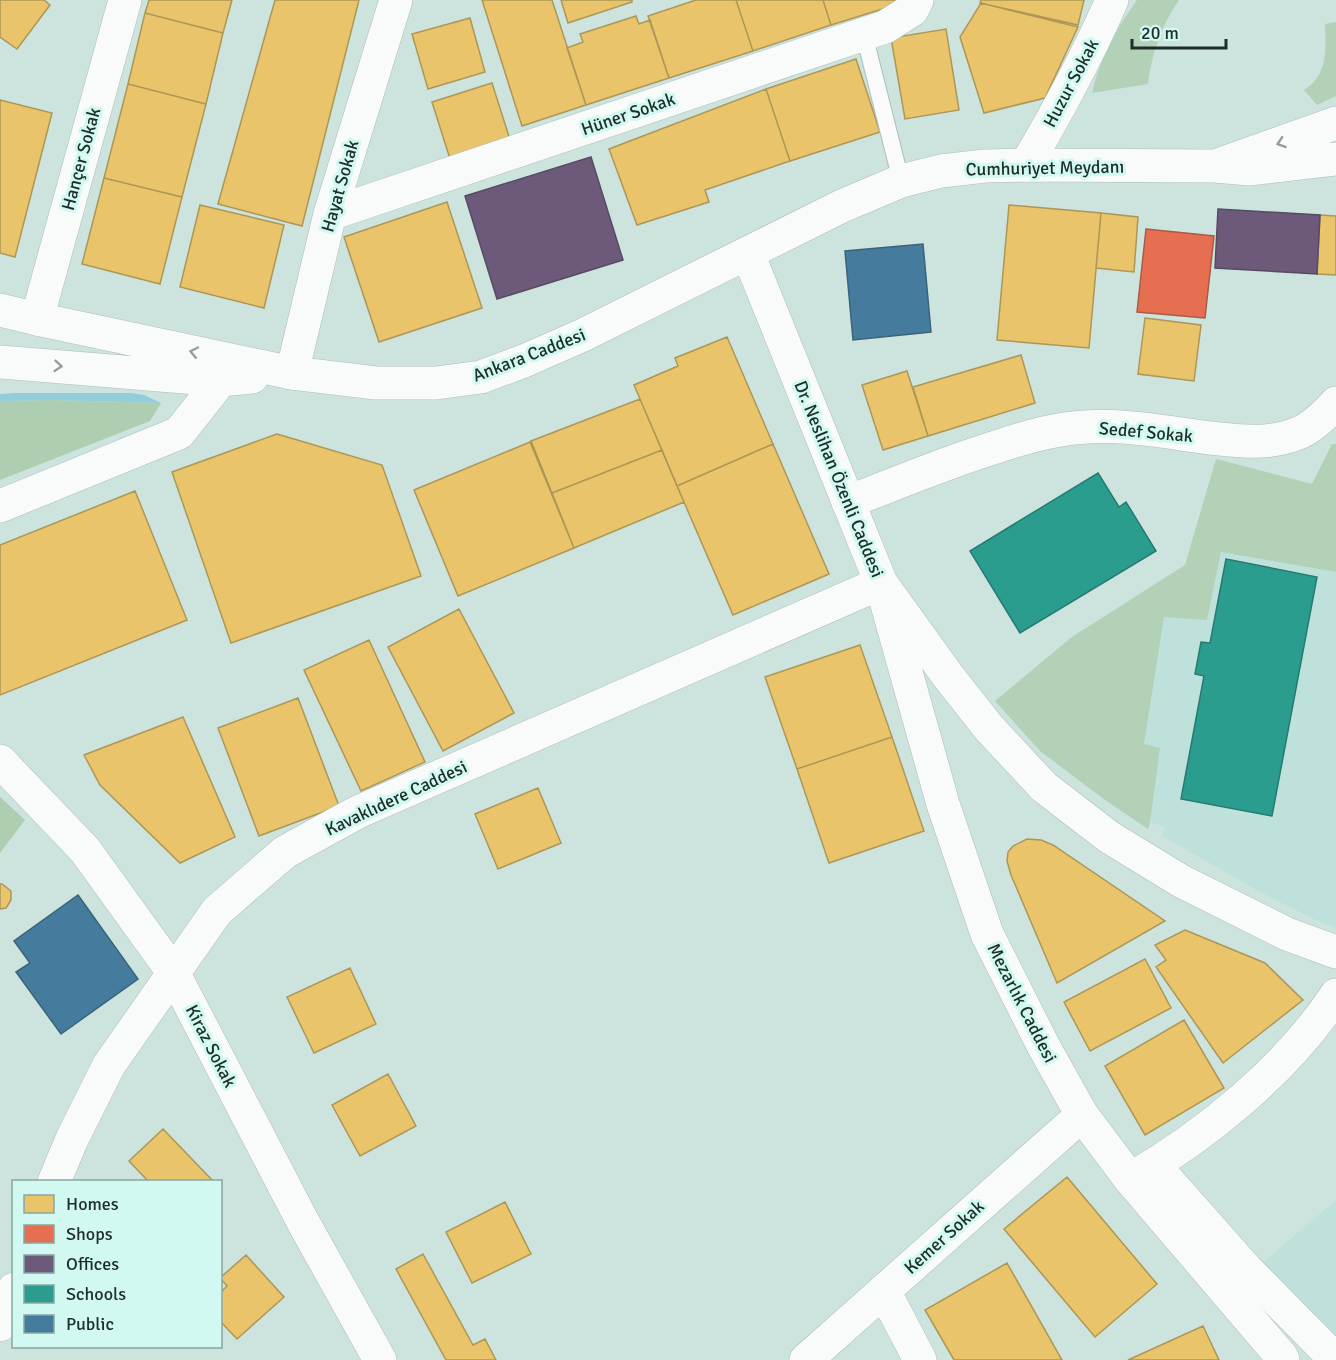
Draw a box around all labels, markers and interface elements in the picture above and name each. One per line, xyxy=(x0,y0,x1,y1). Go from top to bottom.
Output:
scale bar xyxy=(1132,12,1226,50)
text: 20 m xyxy=(1141,22,1179,44)
street label: Huzur Sokak xyxy=(1039,35,1103,131)
street label: Hüner Sokak xyxy=(578,88,678,140)
street label: Hançer Sokak xyxy=(57,105,105,213)
one-way arrow xyxy=(1276,136,1287,149)
street label: Hayat Sokak xyxy=(316,137,364,235)
street label: Cumhuriyet Meydanı xyxy=(965,156,1125,180)
street label: Ankara Caddesi xyxy=(469,323,589,387)
one-way arrow xyxy=(189,347,199,360)
one-way arrow xyxy=(54,360,63,373)
street label: Dr. Neslihan Özenli Caddesi xyxy=(789,377,889,581)
street label: Sedef Sokak xyxy=(1098,417,1194,447)
street label: Kavaklıdere Caddesi xyxy=(321,755,471,841)
street label: Mezarlık Caddesi xyxy=(982,940,1062,1066)
street label: Kiraz Sokak xyxy=(181,1001,241,1091)
legend xyxy=(12,1180,222,1348)
text: Homes xyxy=(66,1193,119,1215)
street label: Kemer Sokak xyxy=(900,1195,988,1279)
text: Shops xyxy=(66,1223,113,1245)
text: Offices xyxy=(66,1253,119,1275)
text: Schools xyxy=(66,1283,126,1305)
text: Public xyxy=(66,1313,114,1335)

